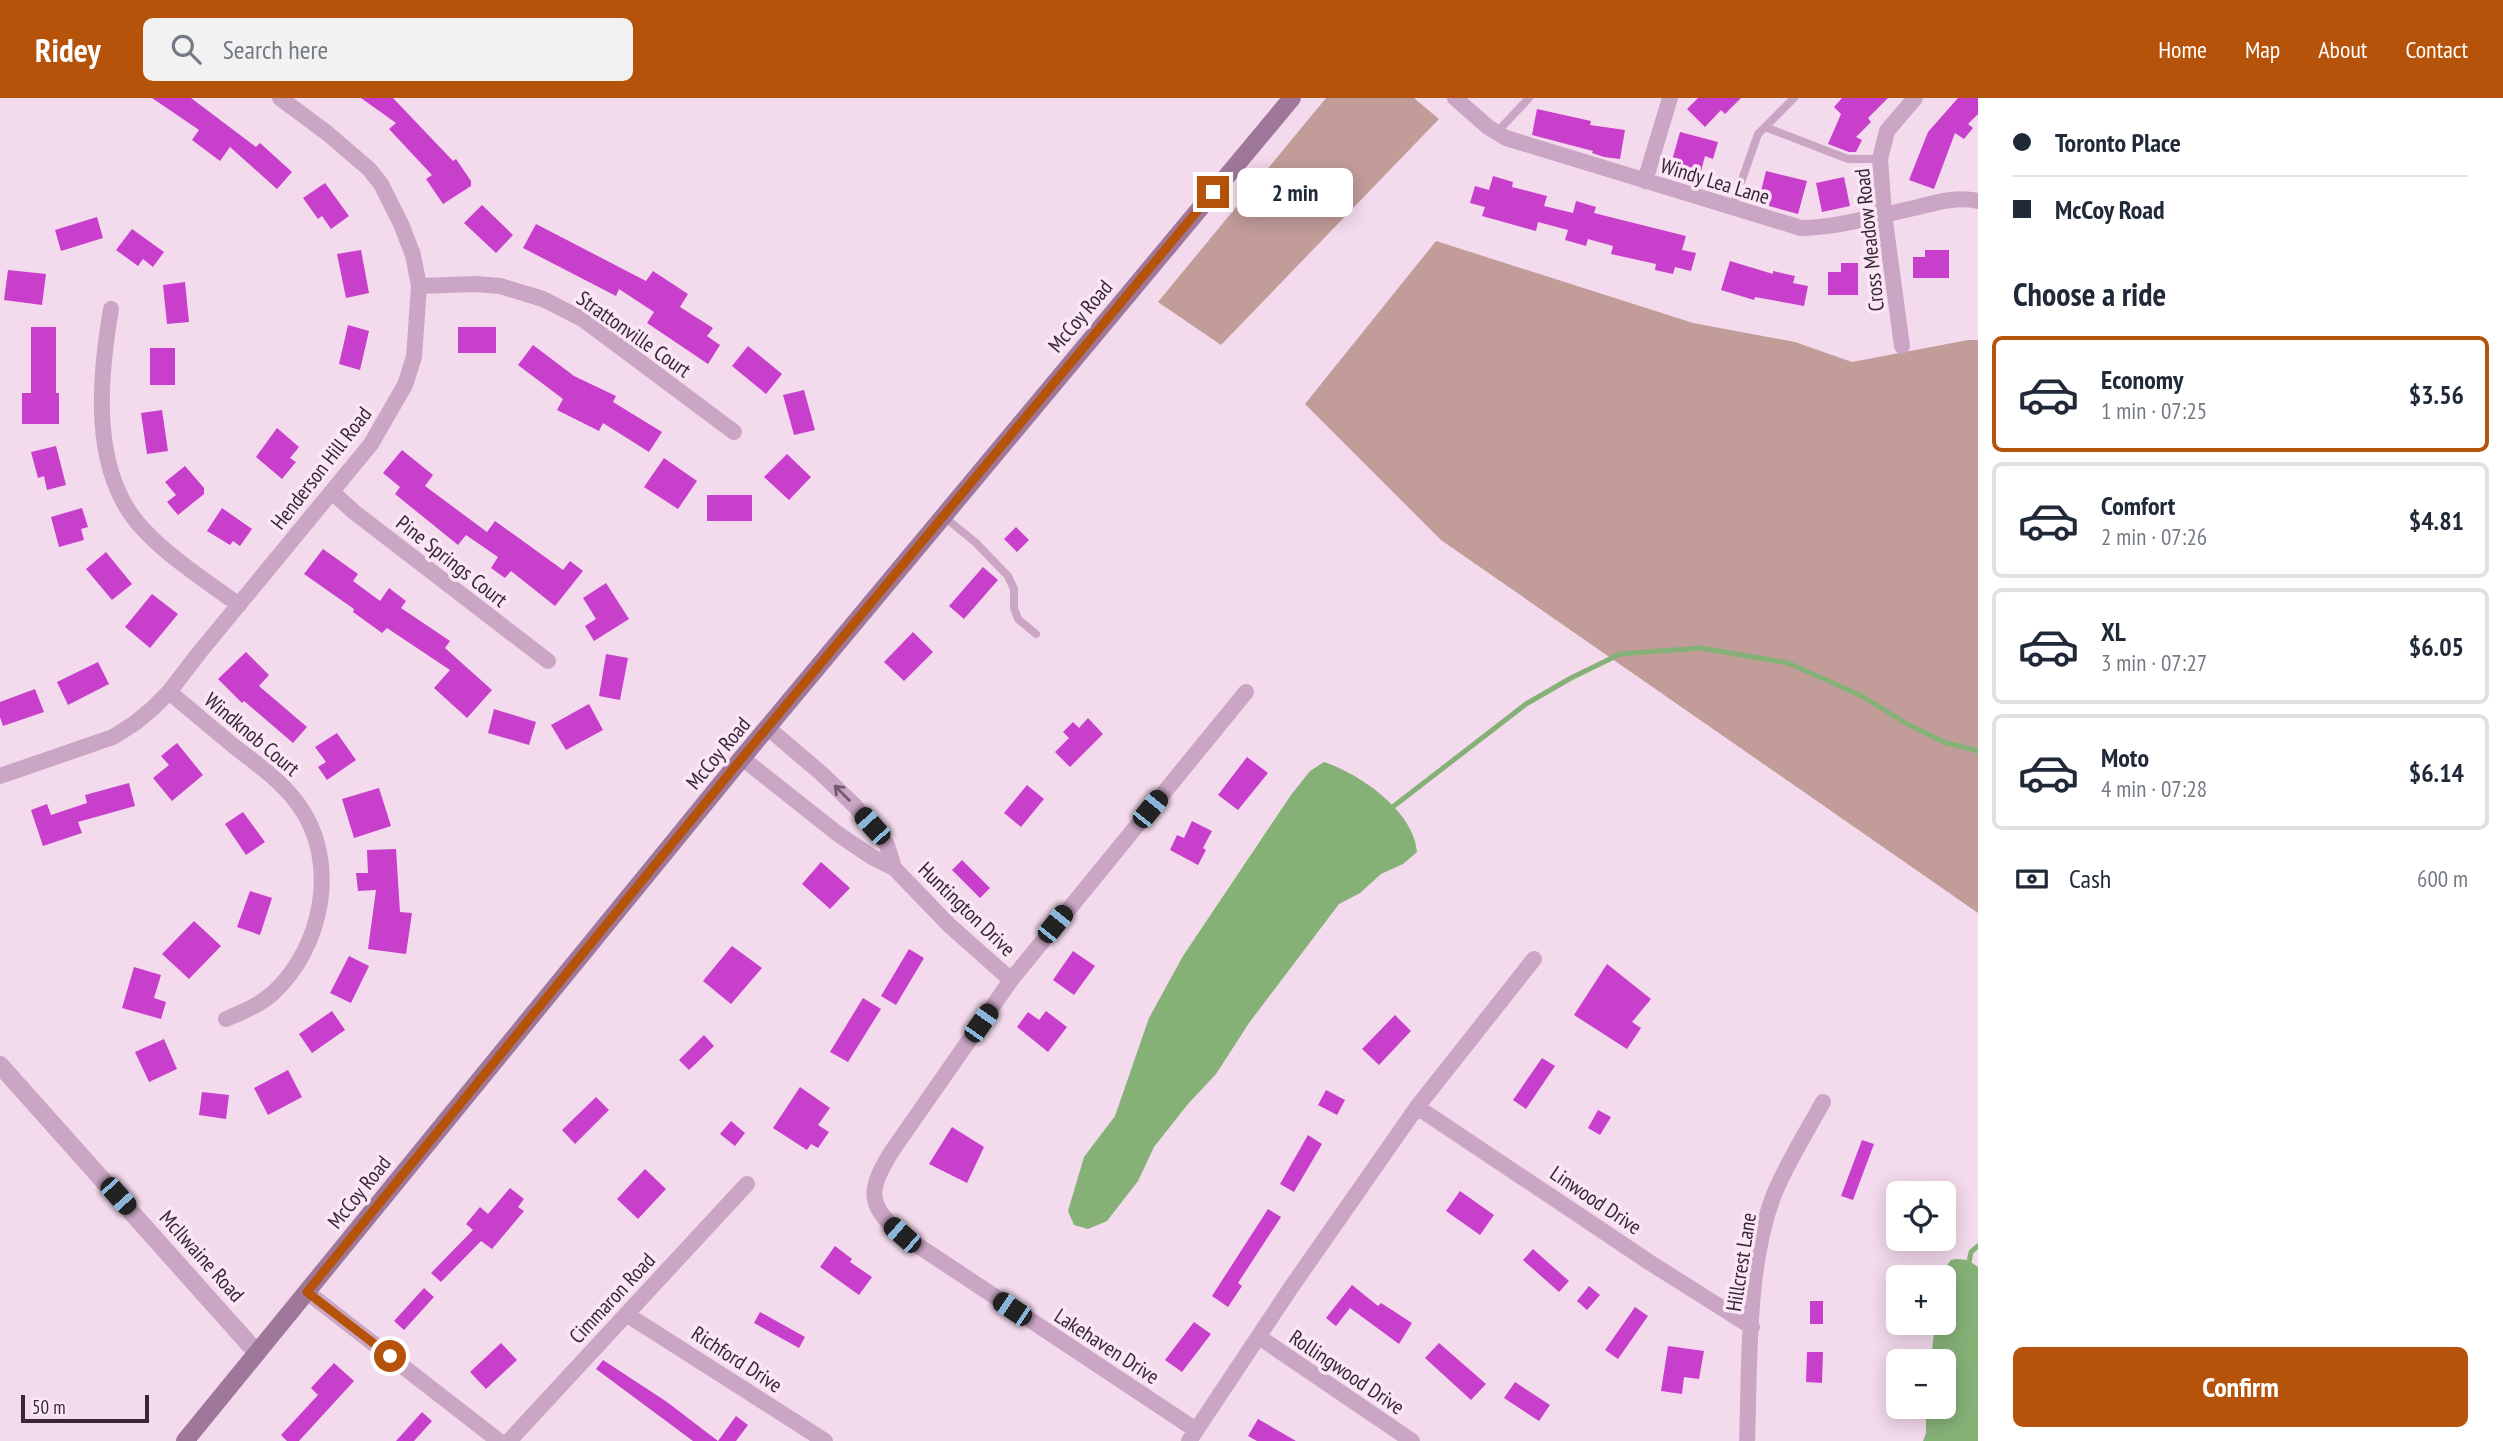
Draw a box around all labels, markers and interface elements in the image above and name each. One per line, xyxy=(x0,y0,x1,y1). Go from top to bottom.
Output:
search box xyxy=(143,18,633,81)
text: Ridey xyxy=(35,28,101,71)
icon: search xyxy=(167,30,205,68)
text: Search here xyxy=(223,33,328,66)
text: Home xyxy=(2158,34,2207,65)
text: Map xyxy=(2245,34,2280,65)
text: About xyxy=(2318,34,2367,65)
text: Contact xyxy=(2405,34,2468,65)
text: Toronto Place xyxy=(2055,126,2181,159)
street label: Windy Lea Lane xyxy=(1657,152,1773,210)
street label: Cross Meadow Road xyxy=(1848,167,1890,313)
callout: 2 min xyxy=(1238,168,1353,217)
route end xyxy=(1197,176,1229,208)
text: 2 min xyxy=(1272,178,1318,207)
text: McCoy Road xyxy=(2055,193,2165,226)
text: Choose a ride xyxy=(2013,273,2166,315)
street label: McCoy Road xyxy=(1042,274,1118,358)
street label: Strattonville Court xyxy=(572,285,697,383)
icon: car xyxy=(2017,363,2080,426)
text: Economy xyxy=(2101,363,2183,396)
text: $3.56 xyxy=(2409,378,2464,411)
text: 1 min · 07:25 xyxy=(2101,396,2207,425)
street label: Henderson Hill Road xyxy=(265,401,377,535)
icon: car xyxy=(2017,489,2080,552)
text: Comfort xyxy=(2101,489,2175,522)
text: $4.81 xyxy=(2409,504,2464,537)
street label: Pine Springs Court xyxy=(391,509,513,613)
text: 2 min · 07:26 xyxy=(2101,522,2207,551)
icon: car xyxy=(2017,615,2080,678)
text: XL xyxy=(2101,615,2126,648)
text: $6.05 xyxy=(2409,630,2464,663)
text: 3 min · 07:27 xyxy=(2101,648,2207,677)
street label: Windknob Court xyxy=(199,686,305,782)
street label: McCoy Road xyxy=(680,711,756,795)
icon: car xyxy=(2017,741,2080,804)
text: Moto xyxy=(2101,741,2149,774)
text: $6.14 xyxy=(2409,756,2464,789)
text: 4 min · 07:28 xyxy=(2101,774,2207,803)
one-way arrow xyxy=(833,785,850,802)
car xyxy=(1129,786,1172,832)
car xyxy=(851,803,894,849)
street label: Huntington Drive xyxy=(913,856,1021,962)
icon: cash xyxy=(2013,860,2051,898)
text: Cash xyxy=(2069,862,2111,895)
text: 600 m xyxy=(2417,864,2468,893)
car xyxy=(1034,901,1077,947)
car xyxy=(961,1000,1002,1046)
street label: McCoy Road xyxy=(321,1150,397,1234)
street label: Linwood Drive xyxy=(1545,1160,1647,1240)
car xyxy=(97,1173,140,1219)
map controls xyxy=(1886,1181,1956,1419)
button: locate xyxy=(1886,1181,1956,1251)
street label: McIlwaine Road xyxy=(154,1205,250,1307)
street label: Hillcrest Lane xyxy=(1720,1211,1762,1313)
car xyxy=(880,1213,925,1257)
street label: Cimmaron Road xyxy=(563,1247,661,1349)
button: + xyxy=(1886,1265,1956,1335)
car xyxy=(989,1289,1036,1329)
street label: Lakehaven Drive xyxy=(1049,1302,1165,1390)
street label: Richford Drive xyxy=(686,1320,788,1398)
street label: Rollingwood Drive xyxy=(1284,1324,1410,1420)
route start xyxy=(374,1340,406,1372)
button: Confirm xyxy=(2013,1347,2468,1427)
button: − xyxy=(1886,1349,1956,1419)
scale bar xyxy=(21,1392,149,1424)
text: 50 m xyxy=(32,1395,66,1419)

